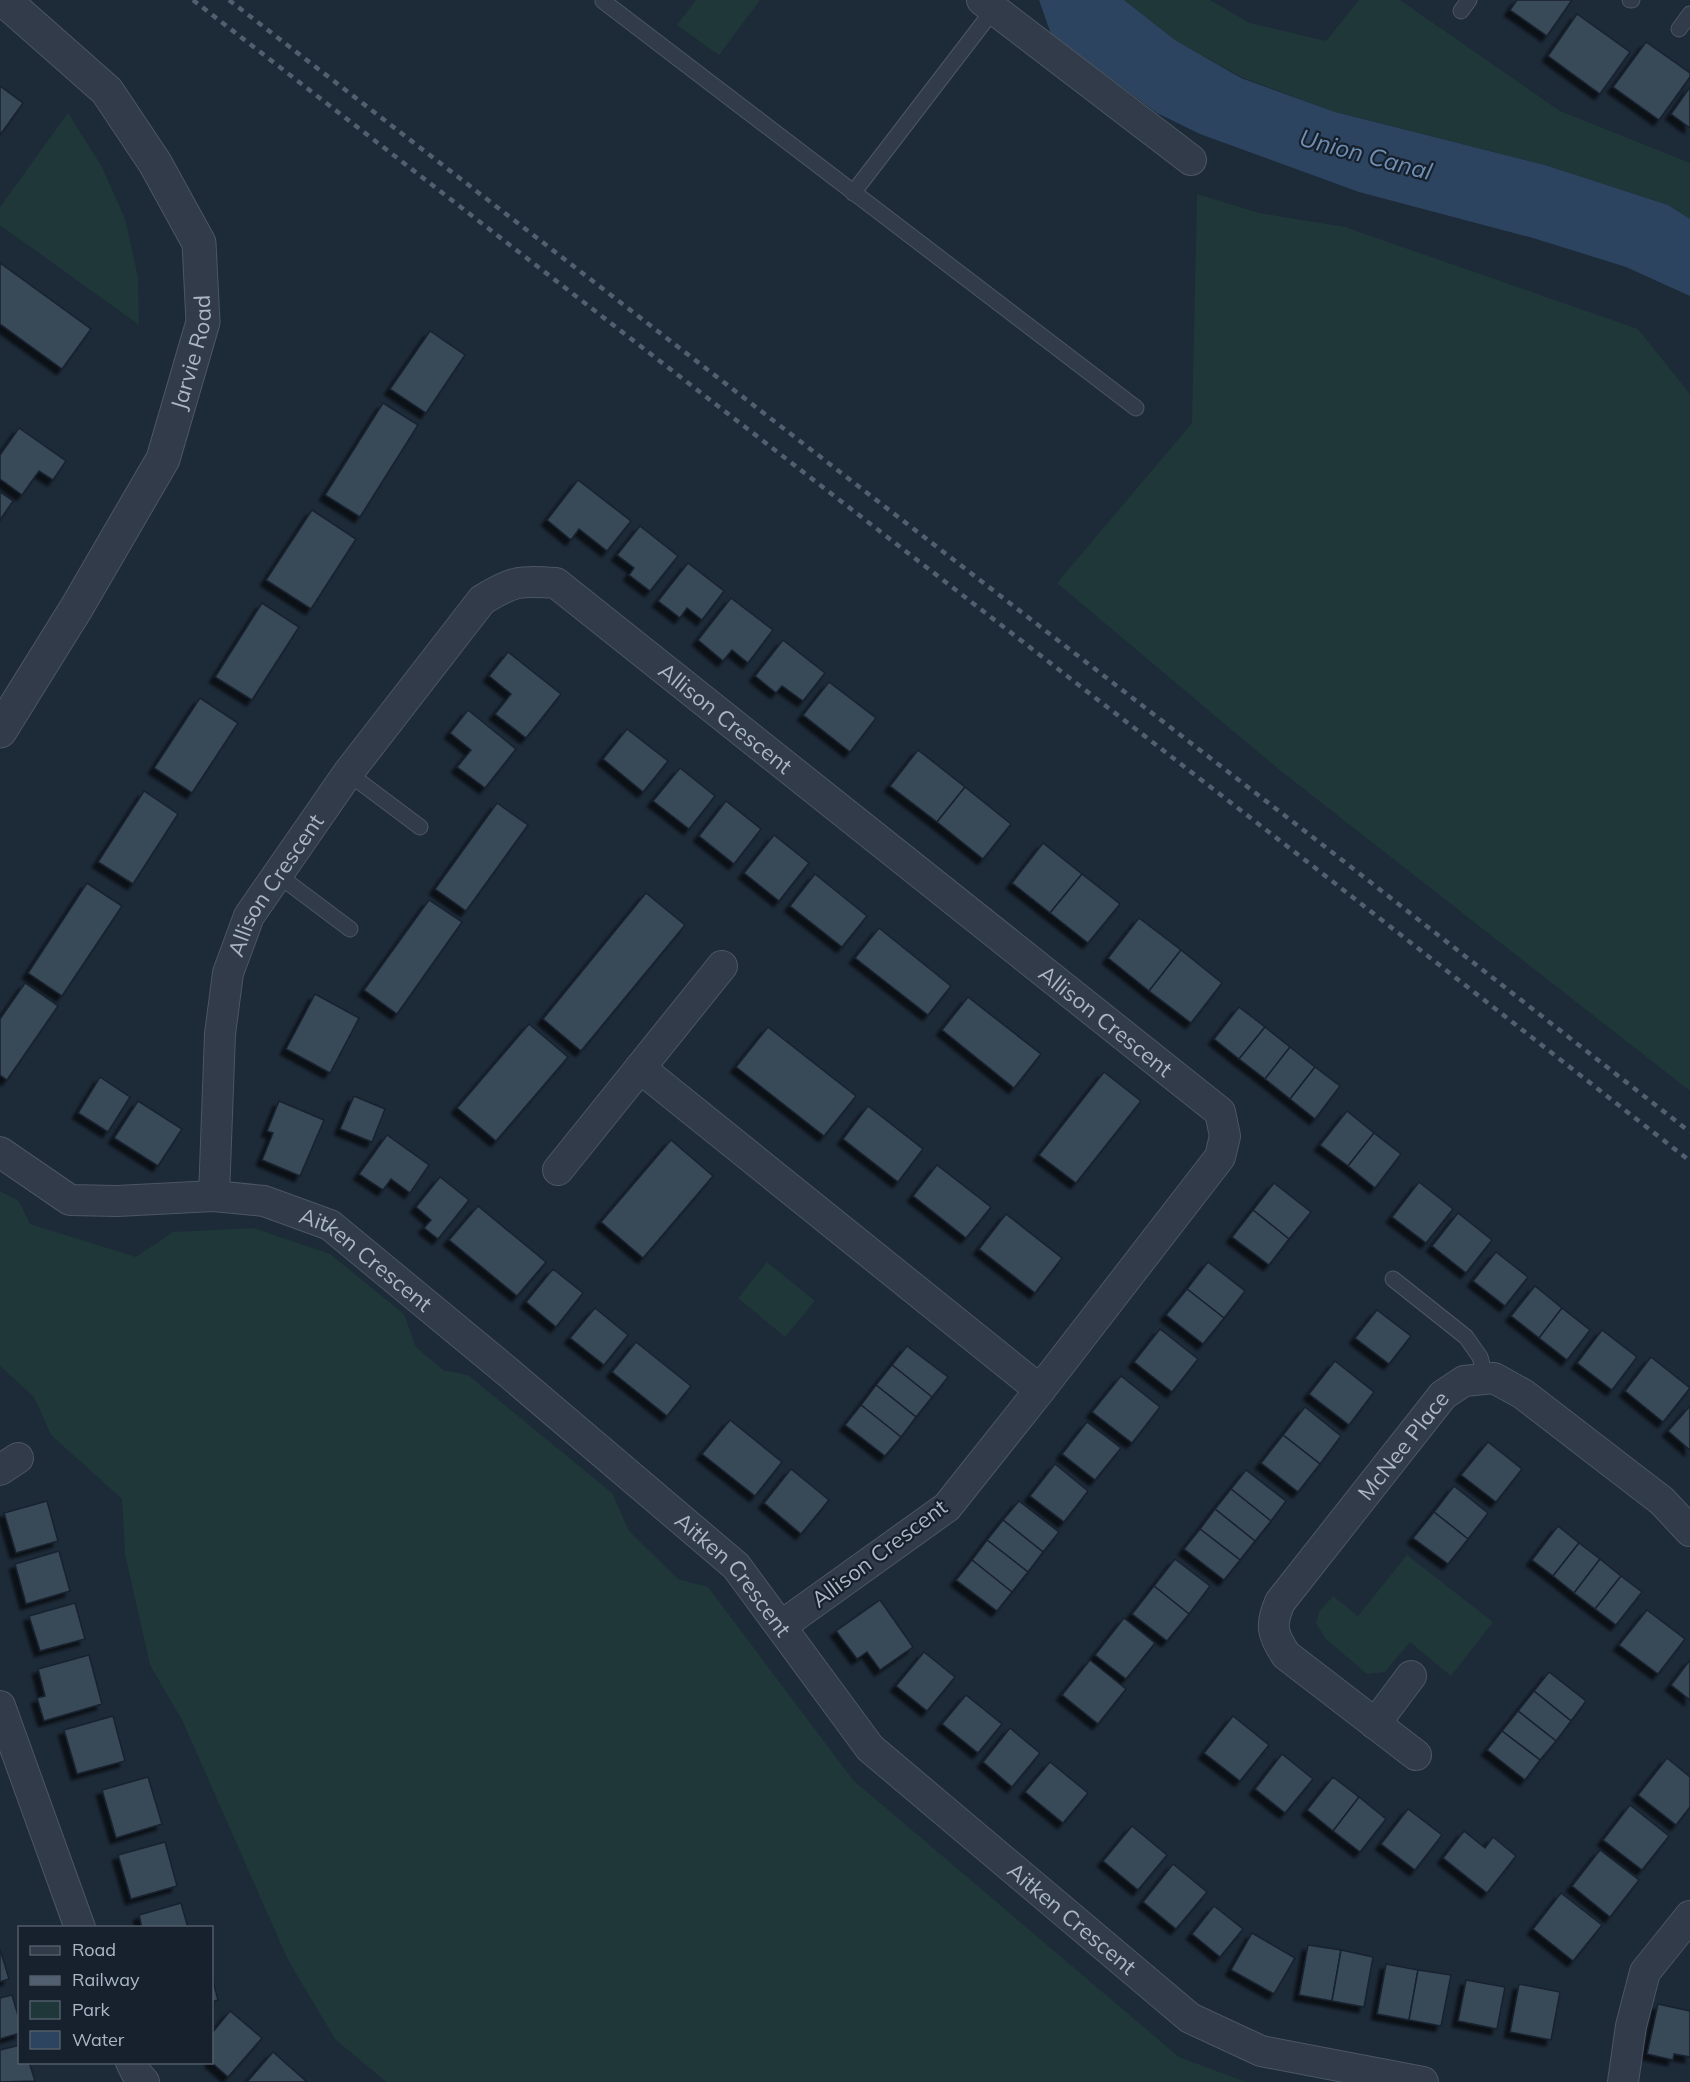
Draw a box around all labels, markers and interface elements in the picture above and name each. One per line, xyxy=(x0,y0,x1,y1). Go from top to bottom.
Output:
water label: Union Canal xyxy=(1296,122,1436,186)
street label: Jarvie Road xyxy=(164,294,217,413)
street label: Allison Crescent xyxy=(653,656,798,780)
street label: Allison Crescent xyxy=(221,808,330,960)
street label: Allison Crescent xyxy=(1033,959,1178,1083)
street label: Aitken Crescent xyxy=(296,1201,438,1318)
street label: McNee Place xyxy=(1352,1385,1455,1506)
street label: Allison Crescent xyxy=(805,1493,953,1613)
street label: Aitken Crescent xyxy=(669,1506,797,1642)
street label: Aitken Crescent xyxy=(1002,1856,1142,1981)
legend xyxy=(18,1926,213,2064)
text: Road xyxy=(72,1938,116,1961)
text: Railway xyxy=(72,1968,140,1991)
text: Park xyxy=(72,1998,111,2021)
text: Water xyxy=(72,2028,125,2051)

